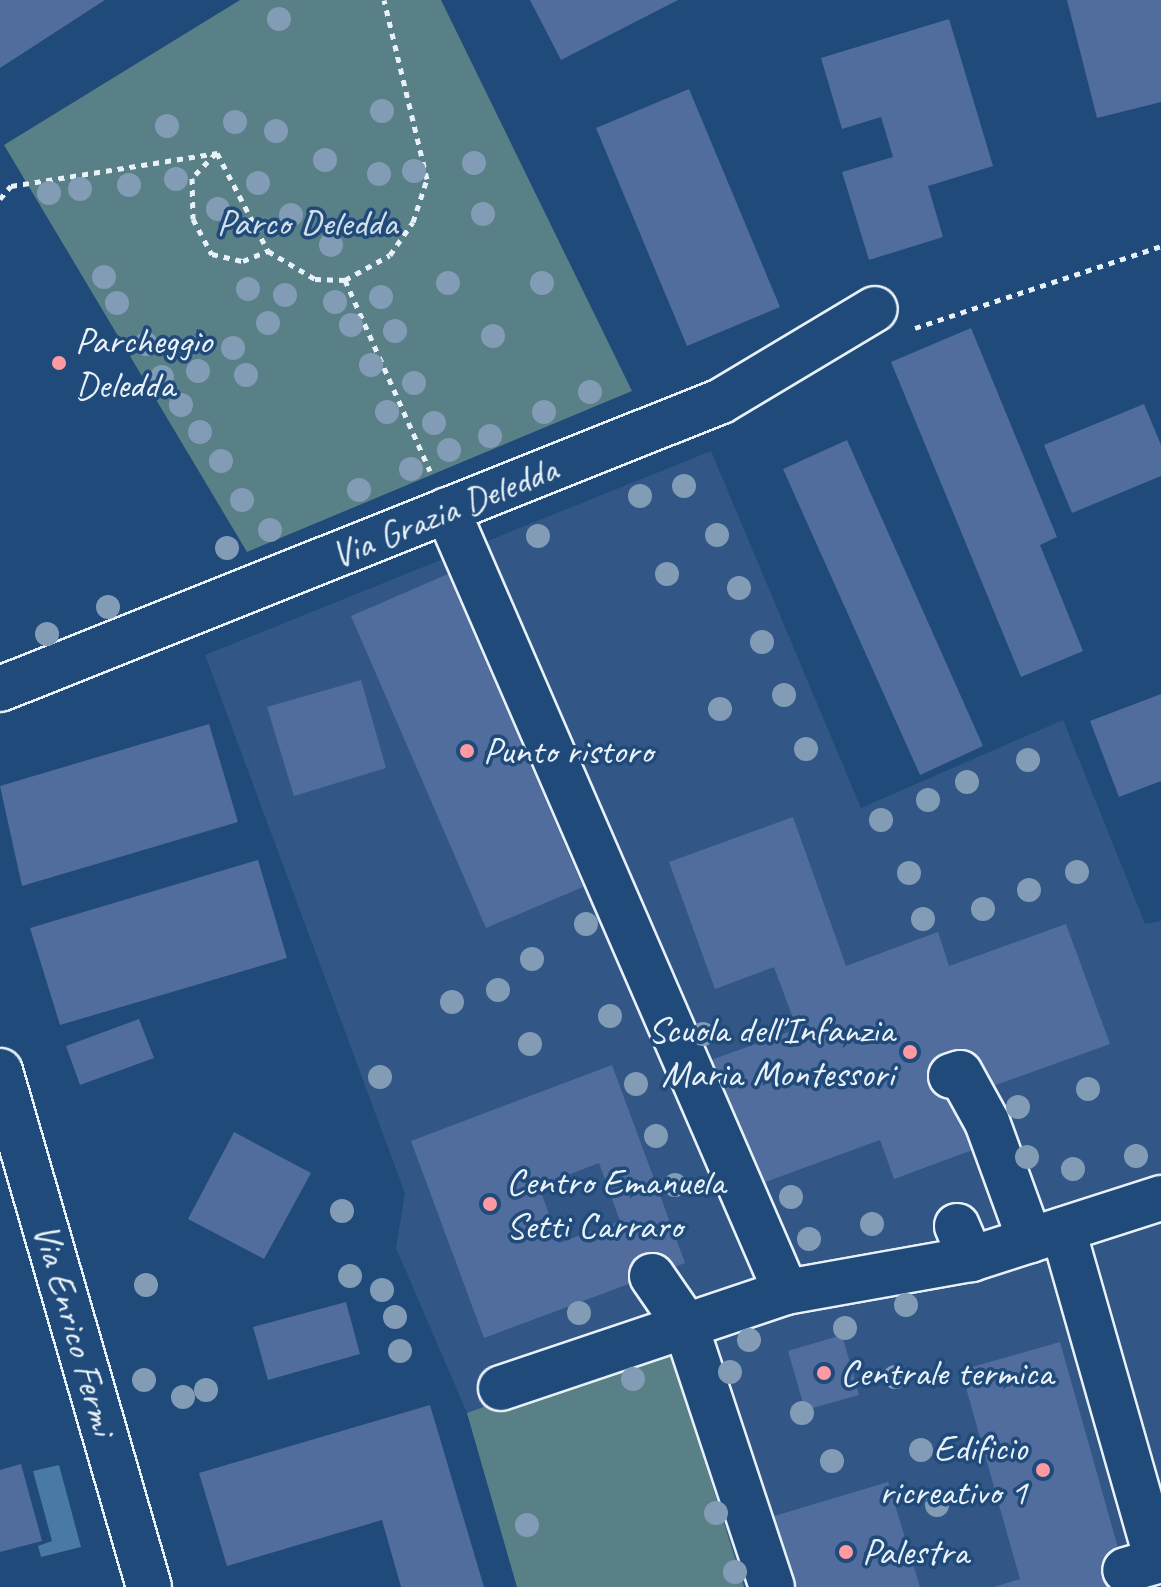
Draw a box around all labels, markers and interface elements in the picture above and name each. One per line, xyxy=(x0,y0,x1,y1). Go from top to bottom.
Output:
park label: Parco Deledda xyxy=(216,200,398,246)
place label: Parcheggio Deledda xyxy=(75,318,212,408)
marker: Parcheggio Deledda xyxy=(50,354,68,372)
street label: Via Grazia Deledda xyxy=(323,446,565,578)
place label: Punto ristoro xyxy=(483,728,653,774)
marker: Punto ristoro xyxy=(458,742,476,760)
place label: Scuola dell'Infanzia Maria Montessori xyxy=(648,1007,894,1096)
marker: Scuola dell'Infanzia Maria Montessori xyxy=(901,1043,919,1061)
place label: Centro Emanuela Setti Carraro xyxy=(506,1159,727,1248)
marker: Centro Emanuela Setti Carraro xyxy=(481,1195,499,1213)
street label: Via Enrico Fermi xyxy=(23,1218,127,1440)
place label: Centrale termica xyxy=(840,1350,1053,1396)
marker: Centrale termica xyxy=(815,1364,833,1382)
place label: Edificio ricreativo 1 xyxy=(879,1425,1027,1514)
marker: Edificio ricreativo 1 xyxy=(1034,1461,1052,1479)
place label: Palestra xyxy=(862,1529,968,1575)
marker: Palestra xyxy=(837,1543,855,1561)

